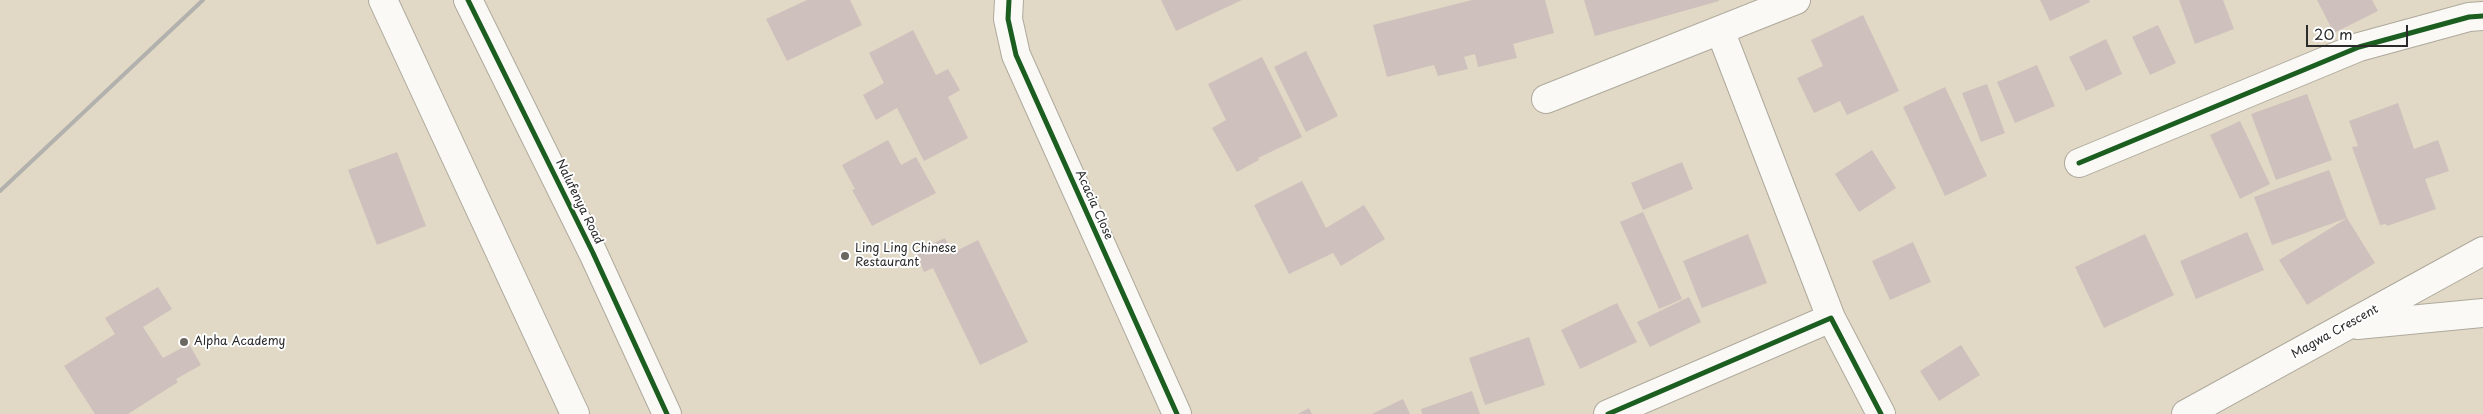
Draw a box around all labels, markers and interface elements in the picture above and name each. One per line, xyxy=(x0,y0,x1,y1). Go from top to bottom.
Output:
scale bar xyxy=(2308,15,2410,47)
text: 20 m xyxy=(2314,22,2353,45)
street label: Nalufenya Road xyxy=(552,157,606,247)
street label: Acacia Close xyxy=(1072,168,1116,242)
place label: Ling Ling Chinese Restaurant xyxy=(855,242,957,270)
marker: Ling Ling Chinese Restaurant xyxy=(839,250,851,262)
street label: Magwa Crescent xyxy=(2289,302,2381,362)
place label: Alpha Academy xyxy=(194,335,285,349)
marker: Alpha Academy xyxy=(178,336,190,348)

